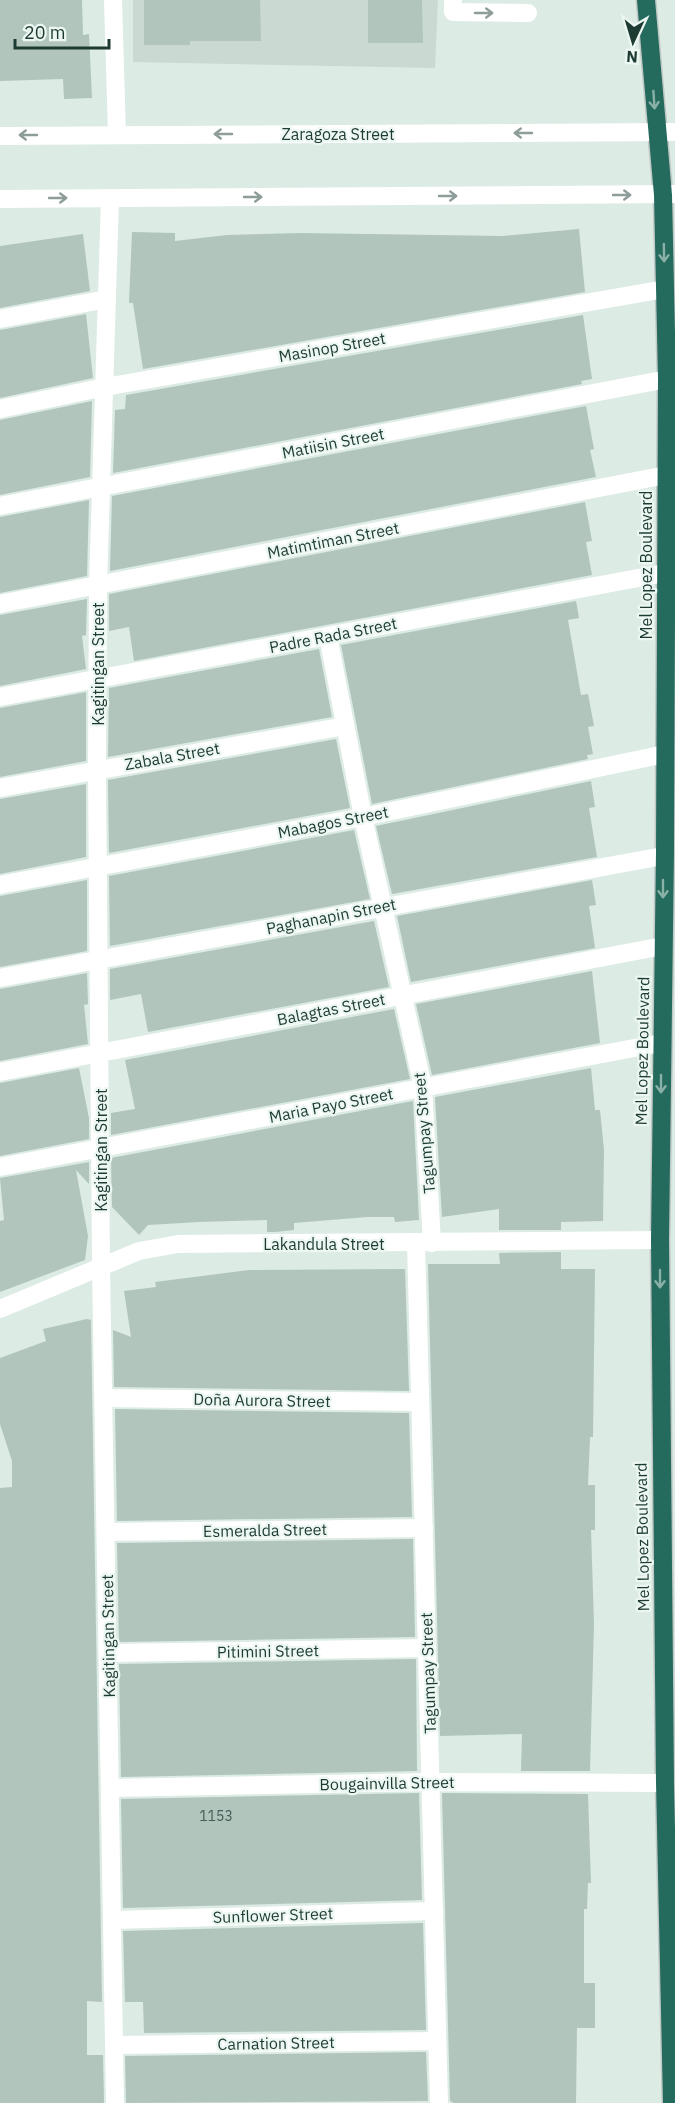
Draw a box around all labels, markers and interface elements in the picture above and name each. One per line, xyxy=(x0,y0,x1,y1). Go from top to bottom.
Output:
one-way arrow xyxy=(474,7,494,19)
scale bar xyxy=(15,12,110,50)
north arrow xyxy=(603,12,663,72)
text: 20 m xyxy=(24,21,66,44)
text: N xyxy=(625,47,638,67)
one-way arrow xyxy=(649,90,660,110)
street label: Zaragoza Street xyxy=(281,124,395,144)
one-way arrow xyxy=(513,127,533,139)
one-way arrow xyxy=(213,128,233,140)
one-way arrow xyxy=(18,129,38,141)
one-way arrow xyxy=(612,189,632,201)
one-way arrow xyxy=(438,190,458,202)
one-way arrow xyxy=(243,191,263,203)
one-way arrow xyxy=(48,192,68,204)
one-way arrow xyxy=(658,243,670,263)
street label: Masinop Street xyxy=(277,328,387,366)
street label: Matiisin Street xyxy=(280,423,386,463)
street label: Mel Lopez Boulevard xyxy=(636,491,656,639)
street label: Matimtiman Street xyxy=(265,517,401,563)
street label: Kagitingan Street xyxy=(88,602,108,726)
street label: Padre Rada Street xyxy=(267,613,399,657)
street label: Zabala Street xyxy=(123,738,221,774)
street label: Mabagos Street xyxy=(276,801,390,843)
one-way arrow xyxy=(657,878,669,898)
street label: Paghanapin Street xyxy=(264,894,398,938)
street label: Mel Lopez Boulevard xyxy=(631,976,653,1126)
street label: Balagtas Street xyxy=(275,989,387,1029)
street label: Tagumpay Street xyxy=(409,1072,439,1194)
one-way arrow xyxy=(655,1073,667,1093)
street label: Maria Payo Street xyxy=(267,1083,395,1127)
street label: Kagitingan Street xyxy=(91,1088,111,1212)
street label: Lakandula Street xyxy=(263,1234,385,1254)
one-way arrow xyxy=(654,1268,666,1288)
street label: Doña Aurora Street xyxy=(193,1389,331,1411)
street label: Mel Lopez Boulevard xyxy=(631,1462,653,1612)
street label: Esmeralda Street xyxy=(203,1519,327,1541)
street label: Kagitingan Street xyxy=(97,1574,119,1698)
street label: Tagumpay Street xyxy=(416,1612,440,1734)
street label: Pitimini Street xyxy=(217,1640,319,1662)
street label: Bougainvilla Street xyxy=(319,1772,455,1794)
house number: 1153 xyxy=(199,1807,233,1825)
street label: Sunflower Street xyxy=(212,1903,334,1927)
street label: Carnation Street xyxy=(217,2032,335,2054)

